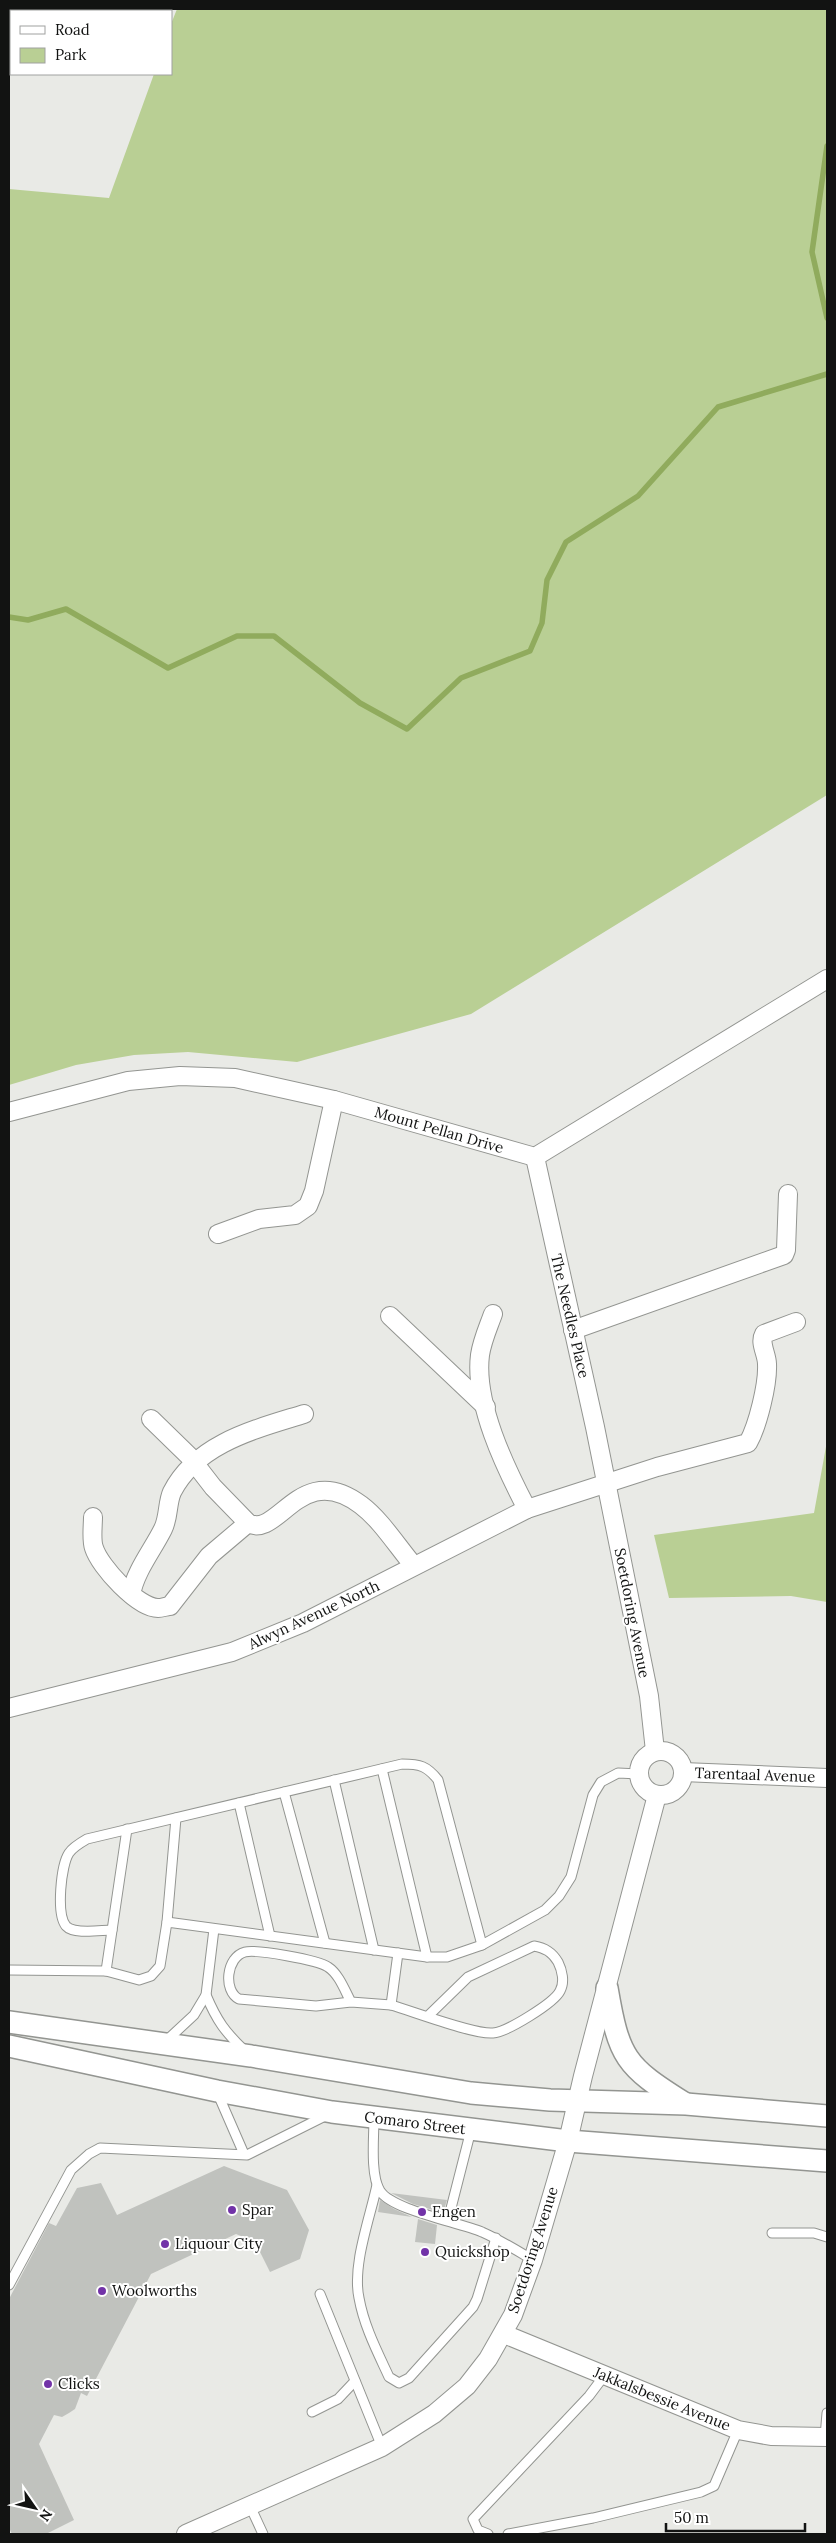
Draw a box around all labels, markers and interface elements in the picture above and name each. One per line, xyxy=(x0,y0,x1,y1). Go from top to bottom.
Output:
legend xyxy=(10,10,172,75)
text: Road xyxy=(55,20,90,39)
text: Park xyxy=(55,45,86,64)
street label: Mount Pellan Drive xyxy=(372,1102,506,1157)
street label: The Needles Place xyxy=(547,1252,594,1380)
street label: Soetdoring Avenue xyxy=(611,1546,654,1679)
street label: Alwyn Avenue North xyxy=(244,1576,382,1654)
street label: Tarentaal Avenue xyxy=(694,1763,816,1786)
street label: Comaro Street xyxy=(363,2107,467,2138)
street label: Soetdoring Avenue xyxy=(503,2184,562,2315)
place label: Spar xyxy=(242,2200,274,2219)
place label: Engen xyxy=(432,2202,476,2221)
marker: Spar xyxy=(226,2204,238,2216)
marker: Engen xyxy=(416,2206,428,2218)
place label: Liquour City xyxy=(175,2234,262,2253)
marker: Liquour City xyxy=(159,2238,171,2250)
place label: Quickshop xyxy=(435,2242,510,2261)
marker: Quickshop xyxy=(419,2246,431,2258)
place label: Woolworths xyxy=(112,2281,197,2300)
marker: Woolworths xyxy=(96,2285,108,2297)
street label: Jakkalsbessie Avenue xyxy=(590,2362,733,2435)
place label: Clicks xyxy=(58,2374,100,2393)
marker: Clicks xyxy=(42,2378,54,2390)
north arrow xyxy=(10,2483,60,2533)
scale bar xyxy=(666,2500,805,2532)
text: N xyxy=(35,2506,56,2525)
text: 50 m xyxy=(674,2508,709,2527)

